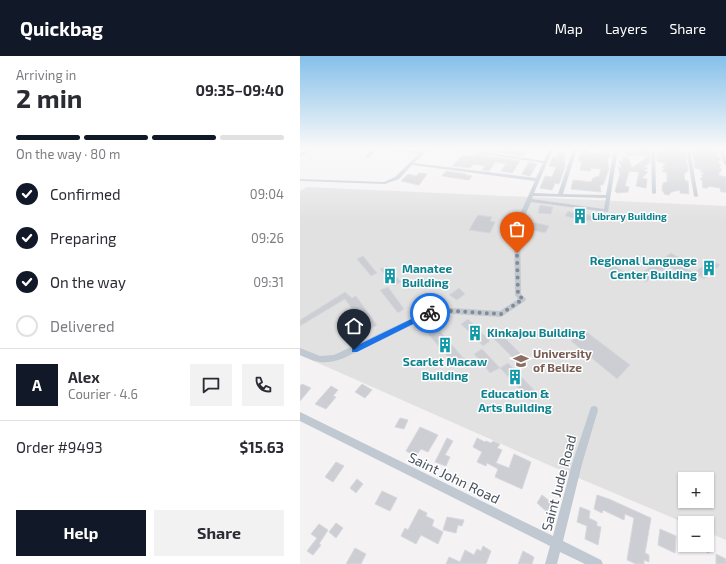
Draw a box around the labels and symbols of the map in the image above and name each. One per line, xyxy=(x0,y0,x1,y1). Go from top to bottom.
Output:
building icon: Library Building xyxy=(571,207,589,225)
place label: Library Building xyxy=(592,210,667,223)
pin xyxy=(500,212,534,253)
place label: Regional Language Center Building xyxy=(590,253,697,281)
building icon: Regional Language Center Building xyxy=(700,259,718,277)
place label: Manatee Building xyxy=(402,261,453,289)
building icon: Manatee Building xyxy=(381,267,399,285)
courier xyxy=(410,293,450,333)
pin xyxy=(337,309,371,350)
building icon: Kinkajou Building xyxy=(466,324,484,342)
place label: Kinkajou Building xyxy=(487,325,586,340)
building icon: Scarlet Macaw Building xyxy=(436,336,454,354)
place label: University of Belize xyxy=(533,346,592,374)
school or university icon: University of Belize xyxy=(512,352,530,370)
place label: Scarlet Macaw Building xyxy=(403,354,488,382)
building icon: Education & Arts Building xyxy=(506,368,524,386)
place label: Education & Arts Building xyxy=(478,386,552,414)
street label: Saint Jude Road xyxy=(537,433,580,533)
street label: Saint John Road xyxy=(406,448,503,507)

